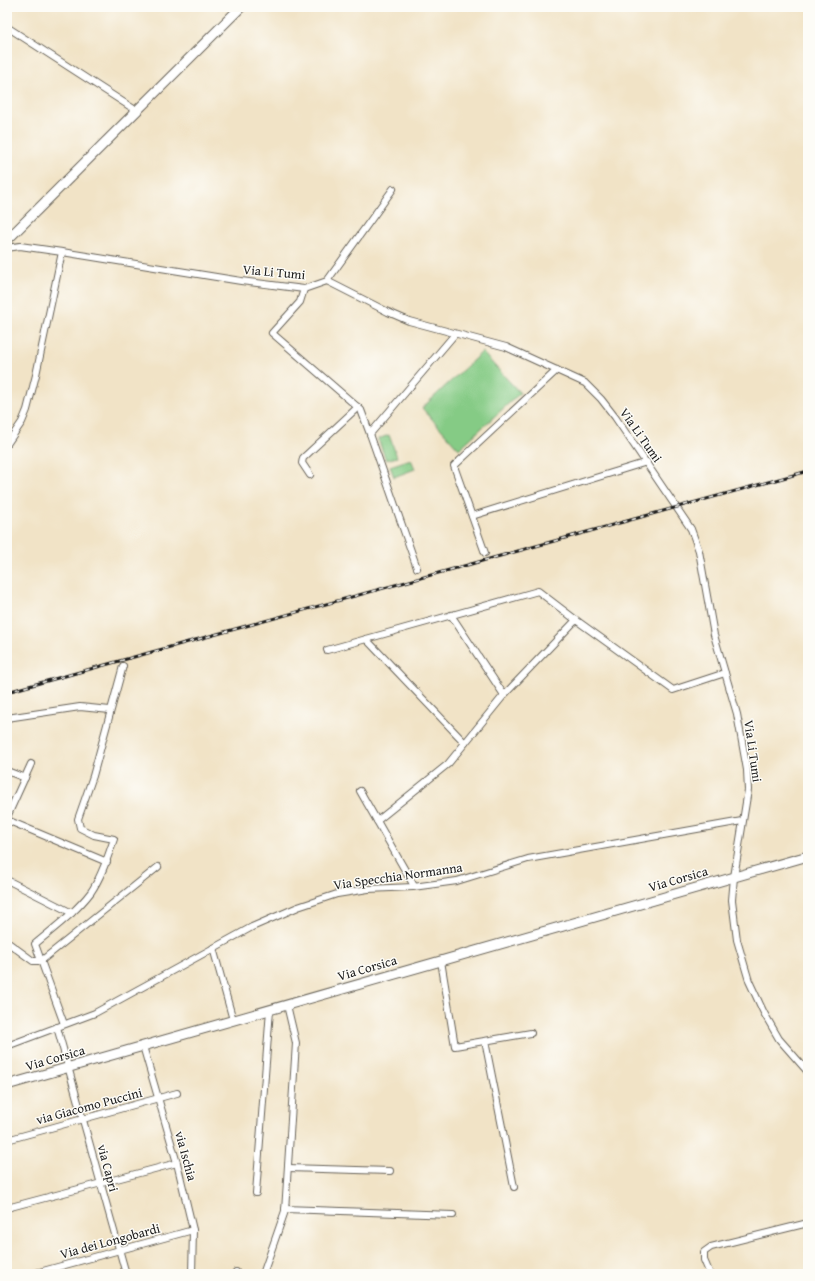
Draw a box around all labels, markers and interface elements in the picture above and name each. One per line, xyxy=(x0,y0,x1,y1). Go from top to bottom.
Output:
street label: Via Li Tumi xyxy=(242,260,306,284)
street label: Via Li Tumi xyxy=(615,404,667,466)
street label: Via Li Tumi xyxy=(739,719,767,784)
street label: Via Specchia Normanna xyxy=(332,857,464,894)
street label: Via Corsica xyxy=(646,861,711,897)
street label: Via Corsica xyxy=(335,950,400,986)
street label: Via Corsica xyxy=(23,1040,88,1076)
street label: via Giacomo Puccini xyxy=(34,1083,145,1129)
street label: via Ischia xyxy=(170,1129,202,1184)
street label: via Capri xyxy=(93,1142,124,1194)
street label: Via dei Longobardi xyxy=(58,1218,162,1263)

